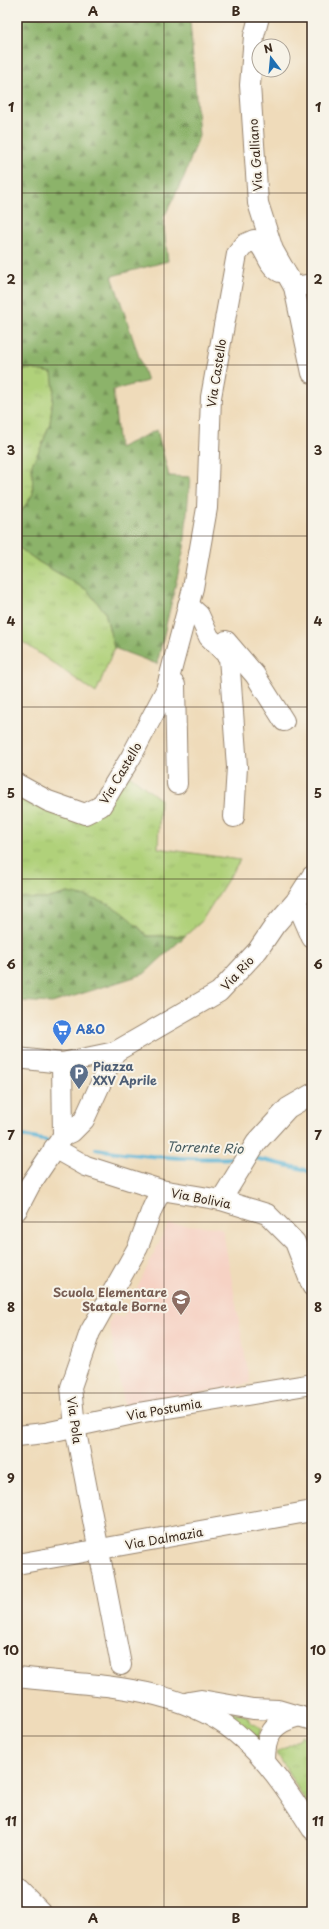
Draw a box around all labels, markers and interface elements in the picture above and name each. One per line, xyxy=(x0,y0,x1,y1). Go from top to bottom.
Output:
text: A xyxy=(88,1,98,20)
text: B xyxy=(232,1,241,20)
north arrow xyxy=(251,38,291,78)
text: N xyxy=(262,38,275,57)
text: 1 xyxy=(8,97,14,116)
text: 1 xyxy=(315,97,321,116)
street label: Via Galliano xyxy=(243,118,267,192)
text: 2 xyxy=(6,269,16,288)
text: 2 xyxy=(313,269,323,288)
street label: Via Castello xyxy=(202,337,230,409)
text: 3 xyxy=(7,440,16,459)
text: 3 xyxy=(314,440,323,459)
text: 4 xyxy=(7,611,16,630)
text: 4 xyxy=(314,611,323,630)
street label: Via Castello xyxy=(94,738,146,807)
text: 5 xyxy=(7,783,15,802)
text: 5 xyxy=(314,783,322,802)
street label: Via Rio xyxy=(216,951,258,994)
text: 6 xyxy=(6,954,16,973)
text: 6 xyxy=(313,954,323,973)
supermarket icon: A&O xyxy=(51,1018,73,1046)
place label: A&O xyxy=(76,1020,105,1038)
place label: Piazza XXV Aprile xyxy=(93,1057,157,1089)
parking icon: Piazza XXV Aprile xyxy=(68,1062,90,1090)
text: 7 xyxy=(7,1125,15,1144)
text: 7 xyxy=(314,1125,322,1144)
water label: Torrente Rio xyxy=(166,1136,244,1158)
street label: Via Bolivia xyxy=(169,1183,233,1213)
place label: Scuola Elementare Statale Borne xyxy=(53,1283,167,1315)
school or university icon: Scuola Elementare Statale Borne xyxy=(170,1288,192,1316)
text: 8 xyxy=(7,1297,15,1316)
text: 8 xyxy=(314,1297,322,1316)
street label: Via Postumia xyxy=(125,1393,203,1424)
street label: Via Pola xyxy=(63,1395,87,1445)
text: 9 xyxy=(7,1468,15,1487)
text: 9 xyxy=(314,1468,322,1487)
street label: Via Dalmazia xyxy=(124,1522,205,1554)
text: 10 xyxy=(3,1640,19,1659)
text: 10 xyxy=(310,1640,326,1659)
text: 11 xyxy=(5,1811,17,1830)
text: 11 xyxy=(312,1811,324,1830)
text: A xyxy=(88,1908,98,1927)
text: B xyxy=(232,1908,241,1927)

